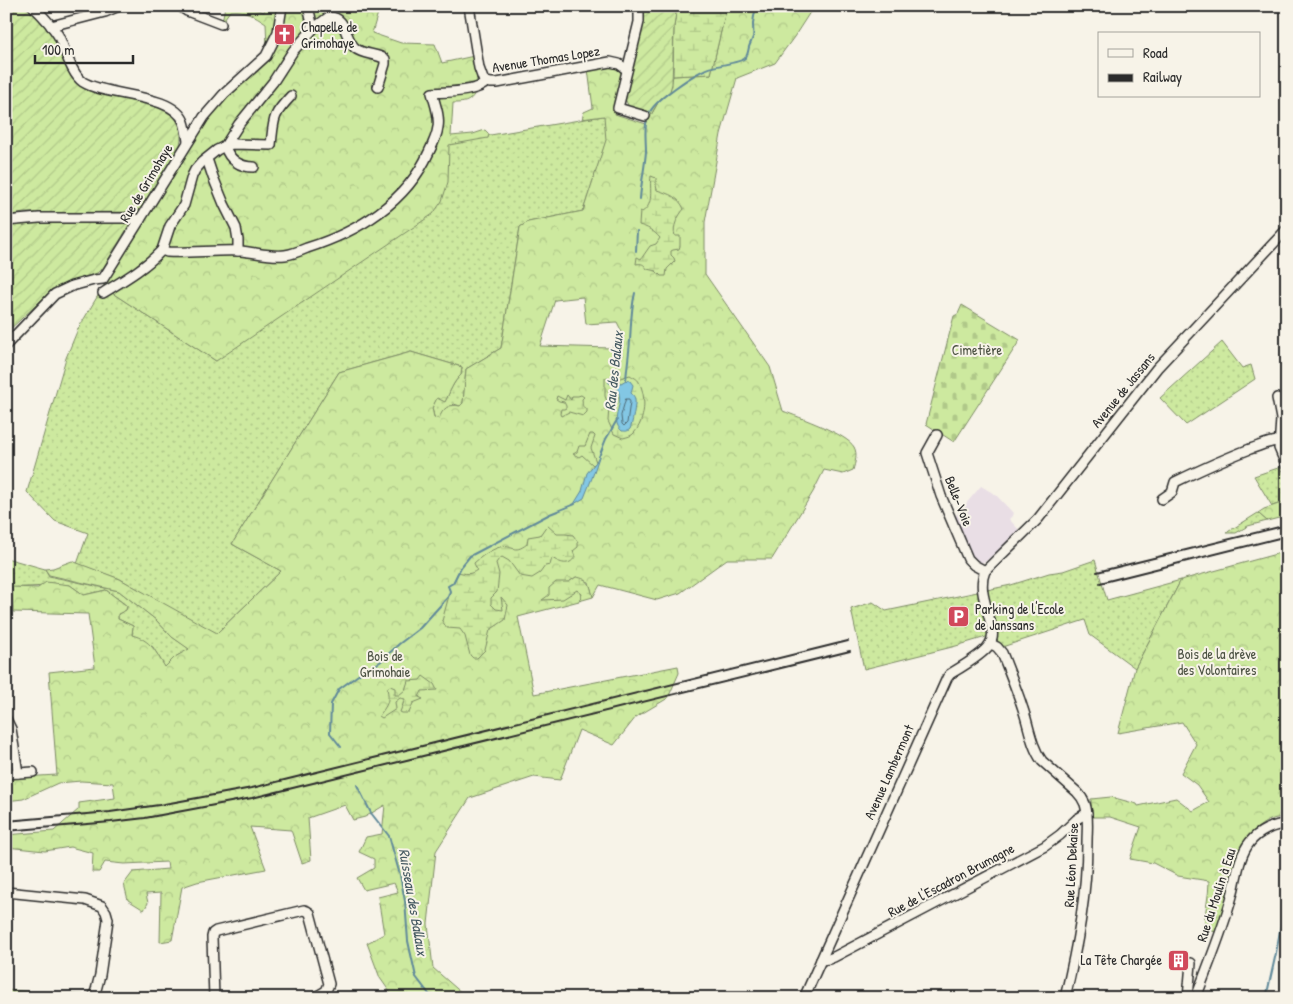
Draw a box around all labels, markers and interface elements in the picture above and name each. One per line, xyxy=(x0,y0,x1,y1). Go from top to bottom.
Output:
place label: Chapelle de Grimohaye xyxy=(301,17,358,53)
church icon: Chapelle de Grimohaye xyxy=(273,23,297,47)
scale bar xyxy=(35,32,132,64)
legend xyxy=(1098,32,1260,98)
text: 100 m xyxy=(42,39,75,60)
street label: Avenue Thomas Lopez xyxy=(491,41,601,77)
text: Road xyxy=(1143,42,1168,63)
text: Railway xyxy=(1143,66,1182,87)
street label: Rue de Grimohaye xyxy=(115,140,178,226)
water label: Rau des Balaux xyxy=(599,329,628,411)
park label: Cimetière xyxy=(952,340,1003,359)
street label: Avenue de Jassans xyxy=(1086,348,1159,431)
street label: Belle-Voie xyxy=(941,473,978,529)
place label: Parking de l'Ecole de Janssans xyxy=(975,599,1065,634)
parking icon: Parking de l'Ecole de Janssans xyxy=(947,605,971,629)
park label: Bois de la drève des Volontaires xyxy=(1178,644,1257,679)
park label: Bois de Grimohaie xyxy=(360,646,411,681)
street label: Avenue Lambermont xyxy=(859,721,918,822)
street label: Rue Léon Dekaise xyxy=(1059,822,1082,908)
street label: Rue de l'Escadron Brumagne xyxy=(884,838,1018,922)
street label: Rue du Moulin à Eau xyxy=(1192,845,1240,944)
water label: Ruisseau des Ballaux xyxy=(394,847,433,958)
building icon: La Tête Chargée xyxy=(1166,948,1190,972)
place label: La Tête Chargée xyxy=(1081,950,1162,970)

